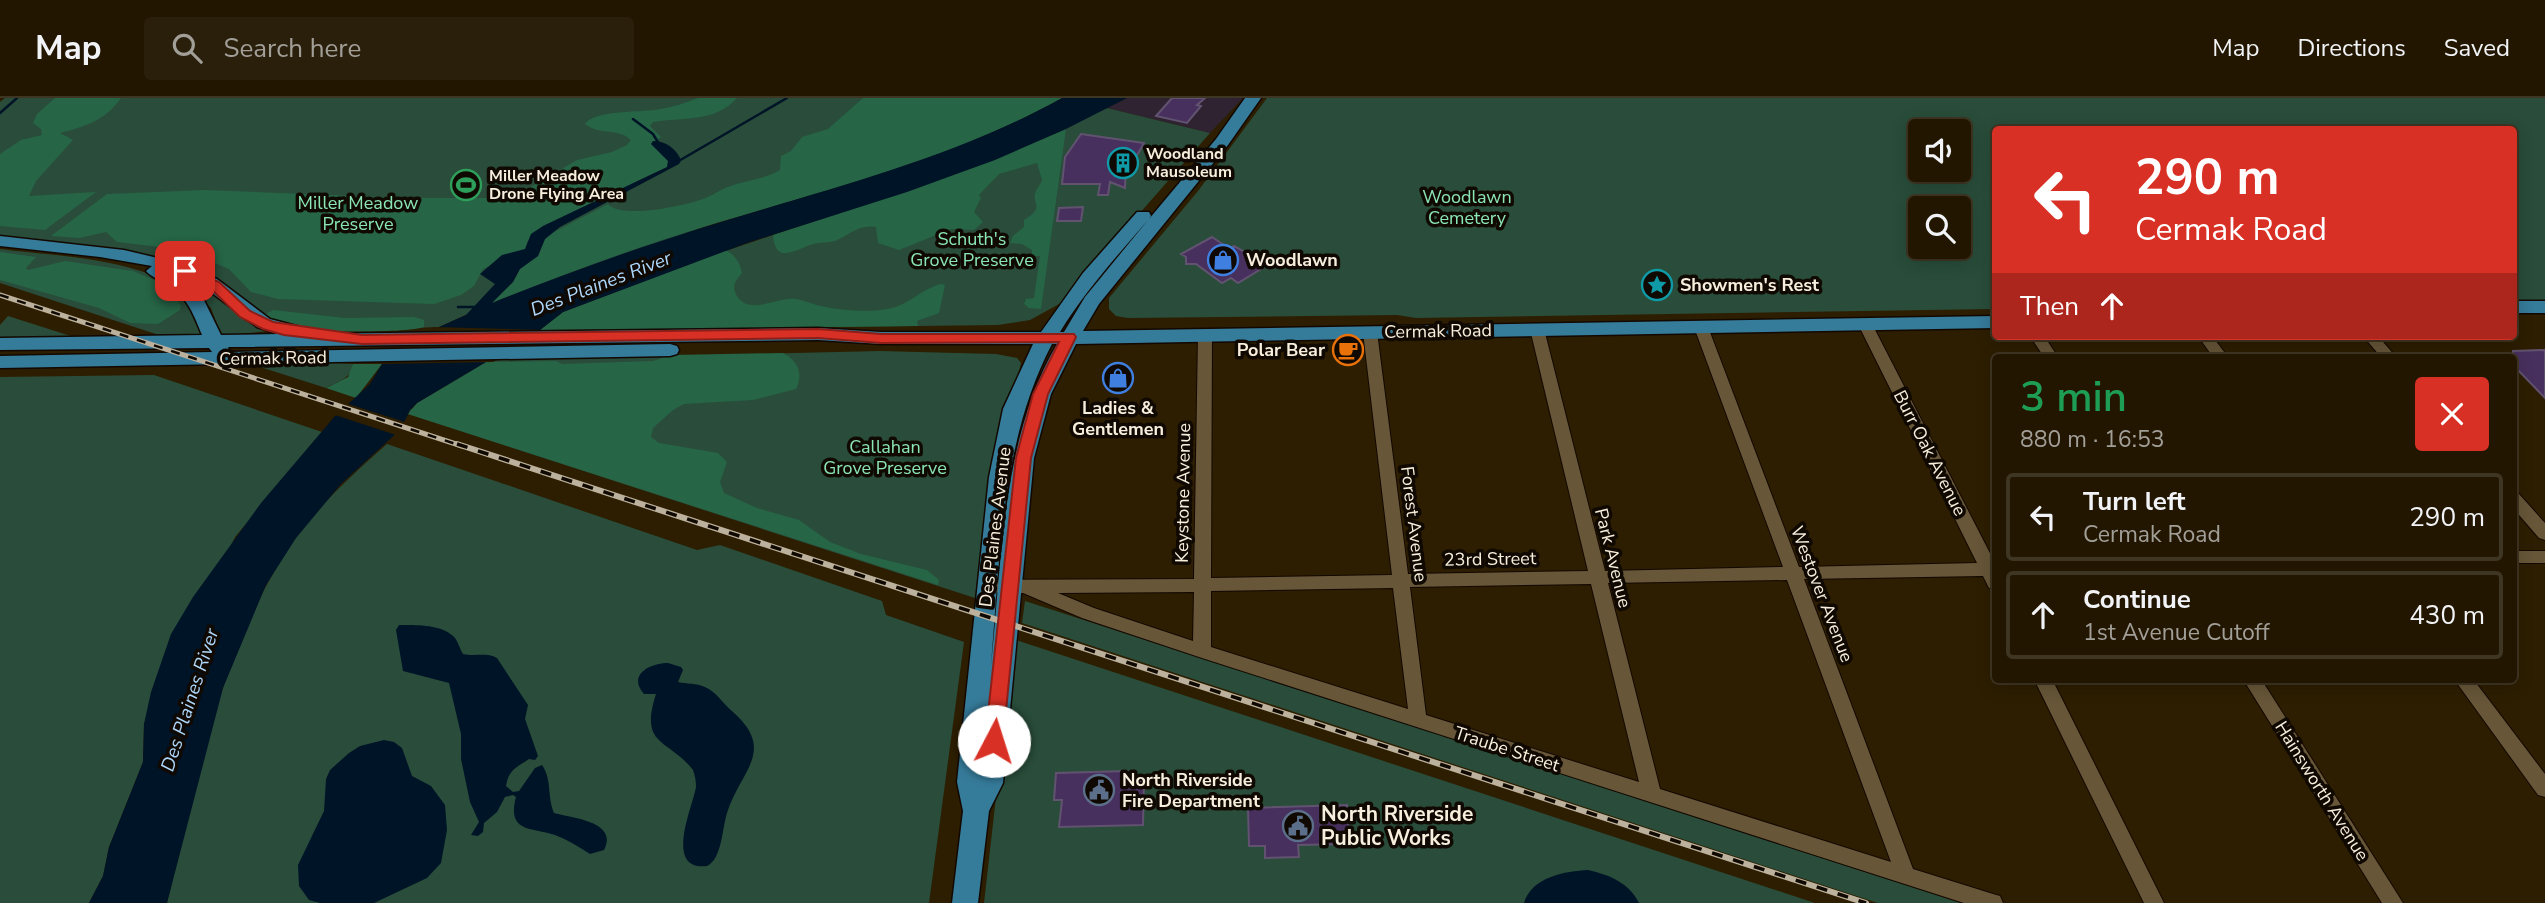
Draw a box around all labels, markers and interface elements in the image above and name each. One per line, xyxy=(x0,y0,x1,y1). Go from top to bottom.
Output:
search box xyxy=(144,17,634,80)
text: Map xyxy=(35,26,102,71)
icon: search xyxy=(168,29,206,67)
text: Search here xyxy=(224,31,361,66)
text: Map xyxy=(2212,32,2259,64)
text: Directions xyxy=(2297,32,2406,64)
text: Saved xyxy=(2444,32,2510,64)
map controls xyxy=(1908,119,1971,259)
button: sound xyxy=(1908,119,1971,182)
place label: Woodland Mausoleum xyxy=(1146,143,1232,183)
text: 290 m xyxy=(2135,144,2279,211)
building icon: Woodland Mausoleum xyxy=(1106,146,1140,180)
icon: left xyxy=(2020,154,2111,245)
place label: Miller Meadow Drone Flying Area xyxy=(489,165,624,205)
sports icon: Miller Meadow Drone Flying Area xyxy=(449,168,483,202)
park label: Woodlawn Cemetery xyxy=(1422,185,1512,230)
park label: Miller Meadow Preserve xyxy=(298,191,418,236)
button: search xyxy=(1908,196,1971,259)
text: Cermak Road xyxy=(2135,208,2327,251)
park label: Schuth's Grove Preserve xyxy=(910,227,1034,272)
pin xyxy=(155,241,215,301)
shop icon: Woodlawn xyxy=(1206,243,1240,277)
water label: Des Plaines River xyxy=(527,245,676,323)
place label: Woodlawn xyxy=(1246,248,1338,272)
icon: arrive xyxy=(166,252,204,290)
place icon: Showmen's Rest xyxy=(1640,268,1674,302)
place label: Showmen's Rest xyxy=(1680,273,1819,297)
icon: ahead xyxy=(2093,287,2131,325)
text: Then xyxy=(2020,289,2079,324)
street label: Cermak Road xyxy=(1384,318,1492,344)
cafe icon: Polar Bear xyxy=(1331,333,1365,367)
place label: Polar Bear xyxy=(1237,338,1325,362)
street label: Cermak Road xyxy=(219,345,327,371)
shop icon: Ladies & Gentlemen xyxy=(1101,361,1135,395)
text: 3 min xyxy=(2020,369,2127,426)
button: close xyxy=(2415,377,2489,451)
street label: Burr Oak Avenue xyxy=(1888,386,1972,520)
place label: Ladies & Gentlemen xyxy=(1072,396,1164,441)
street label: Keystone Avenue xyxy=(1170,423,1196,563)
text: 880 m · 16:53 xyxy=(2020,424,2165,455)
park label: Callahan Grove Preserve xyxy=(823,435,947,480)
street label: Des Plaines Avenue xyxy=(973,446,1017,608)
street label: Forest Avenue xyxy=(1395,465,1433,583)
text: Turn left xyxy=(2083,484,2186,519)
icon: left xyxy=(2024,498,2062,536)
text: 290 m xyxy=(2409,500,2485,535)
street label: Park Avenue xyxy=(1589,506,1637,610)
text: Cermak Road xyxy=(2083,519,2221,550)
street label: Westover Avenue xyxy=(1785,522,1859,666)
street label: 23rd Street xyxy=(1444,546,1537,572)
text: Continue xyxy=(2083,582,2191,617)
icon: ahead xyxy=(2024,596,2062,634)
text: 430 m xyxy=(2409,598,2485,633)
text: 1st Avenue Cutoff xyxy=(2083,617,2270,648)
water label: Des Plaines River xyxy=(155,624,226,775)
position arrow xyxy=(957,704,1031,778)
street label: Hainsworth Avenue xyxy=(2269,717,2375,865)
street label: Traube Street xyxy=(1451,721,1563,778)
place label: North Riverside Fire Department xyxy=(1122,768,1260,813)
public building icon: North Riverside Fire Department xyxy=(1082,773,1116,807)
place label: North Riverside Public Works xyxy=(1321,800,1473,852)
public building icon: North Riverside Public Works xyxy=(1281,809,1315,843)

